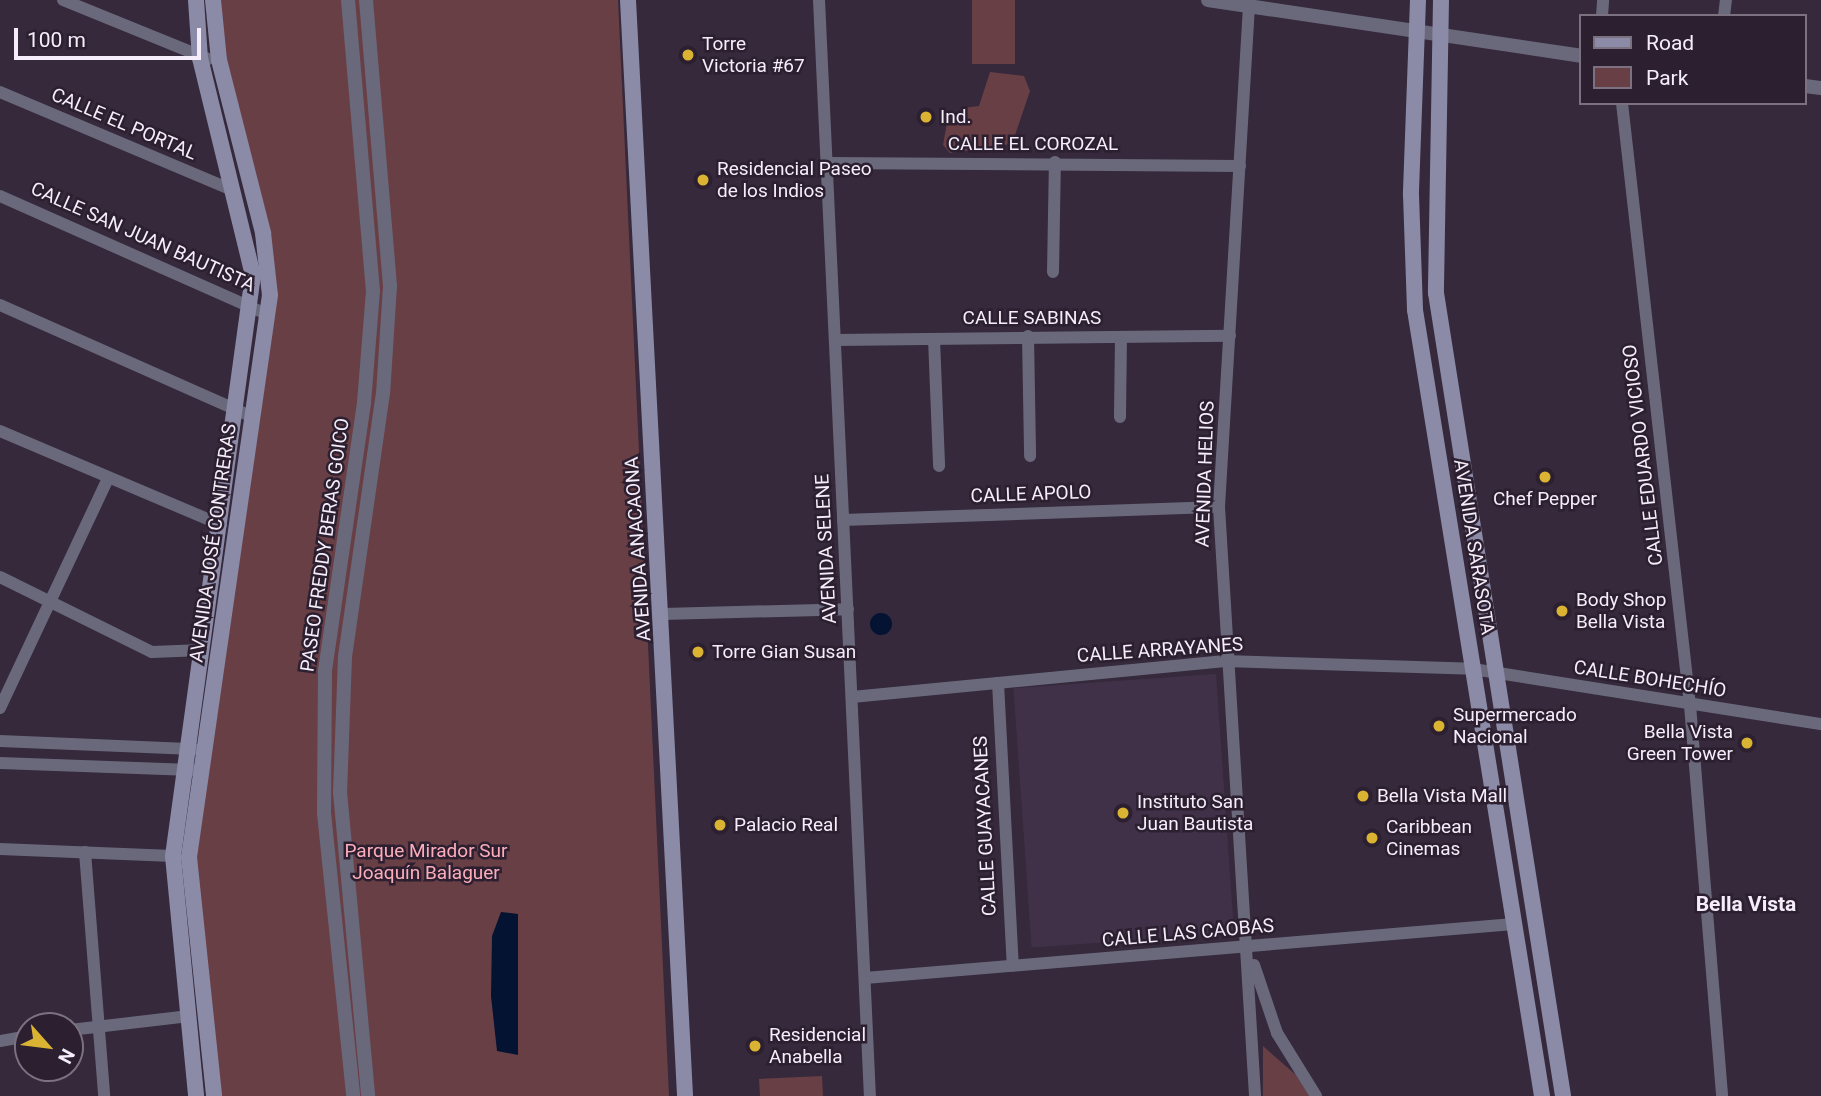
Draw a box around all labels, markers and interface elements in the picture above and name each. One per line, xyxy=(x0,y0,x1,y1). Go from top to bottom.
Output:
scale bar xyxy=(18,14,205,58)
legend xyxy=(1580,14,1807,105)
text: 100 m xyxy=(27,28,86,52)
text: Road xyxy=(1646,31,1694,55)
place label: Torre Victoria #67 xyxy=(702,33,805,77)
marker: Torre Victoria #67 xyxy=(680,47,696,63)
text: Park xyxy=(1646,66,1688,90)
street label: CALLE EL PORTAL xyxy=(48,83,200,165)
place label: Ind. xyxy=(940,106,971,128)
marker: Ind. xyxy=(918,109,934,125)
street label: CALLE EL COROZAL xyxy=(948,133,1118,155)
place label: Residencial Paseo de los Indios xyxy=(717,158,872,202)
marker: Residencial Paseo de los Indios xyxy=(695,172,711,188)
street label: CALLE SAN JUAN BAUTISTA xyxy=(27,177,259,297)
street label: CALLE SABINAS xyxy=(963,307,1101,329)
street label: CALLE EDUARDO VICIOSO xyxy=(1618,343,1668,567)
street label: AVENIDA HELIOS xyxy=(1191,400,1219,548)
street label: PASEO FREDDY BERAS GOICO xyxy=(296,417,354,673)
street label: AVENIDA JOSÉ CONTRERAS xyxy=(185,422,241,664)
street label: AVENIDA ANACAONA xyxy=(620,456,656,642)
street label: AVENIDA SARASOTA xyxy=(1449,458,1499,636)
marker: Chef Pepper xyxy=(1537,469,1553,485)
street label: AVENIDA SELENE xyxy=(811,473,841,625)
street label: CALLE APOLO xyxy=(970,480,1092,508)
place label: Chef Pepper xyxy=(1493,488,1597,510)
place label: Body Shop Bella Vista xyxy=(1576,589,1666,633)
marker: Body Shop Bella Vista xyxy=(1554,603,1570,619)
street label: CALLE ARRAYANES xyxy=(1076,633,1244,667)
place label: Torre Gian Susan xyxy=(712,641,856,663)
marker: Torre Gian Susan xyxy=(690,644,706,660)
street label: CALLE BOHECHÍO xyxy=(1572,656,1728,702)
place label: Supermercado Nacional xyxy=(1453,704,1577,748)
marker: Supermercado Nacional xyxy=(1431,718,1447,734)
place label: Bella Vista Green Tower xyxy=(1626,721,1733,765)
street label: CALLE GUAYACANES xyxy=(969,735,1001,917)
marker: Bella Vista Green Tower xyxy=(1739,735,1755,751)
place label: Bella Vista Mall xyxy=(1377,785,1507,807)
marker: Bella Vista Mall xyxy=(1355,788,1371,804)
place label: Instituto San Juan Bautista xyxy=(1137,791,1253,835)
marker: Instituto San Juan Bautista xyxy=(1115,805,1131,821)
place label: Palacio Real xyxy=(734,814,838,836)
place label: Caribbean Cinemas xyxy=(1386,816,1472,860)
marker: Palacio Real xyxy=(712,817,728,833)
marker: Caribbean Cinemas xyxy=(1364,830,1380,846)
park label: Parque Mirador Sur Joaquín Balaguer xyxy=(344,840,508,884)
district label: Bella Vista xyxy=(1696,891,1796,917)
street label: CALLE LAS CAOBAS xyxy=(1101,914,1275,952)
north arrow xyxy=(14,1012,84,1082)
place label: Residencial Anabella xyxy=(769,1024,866,1068)
marker: Residencial Anabella xyxy=(747,1038,763,1054)
text: N xyxy=(53,1045,80,1067)

